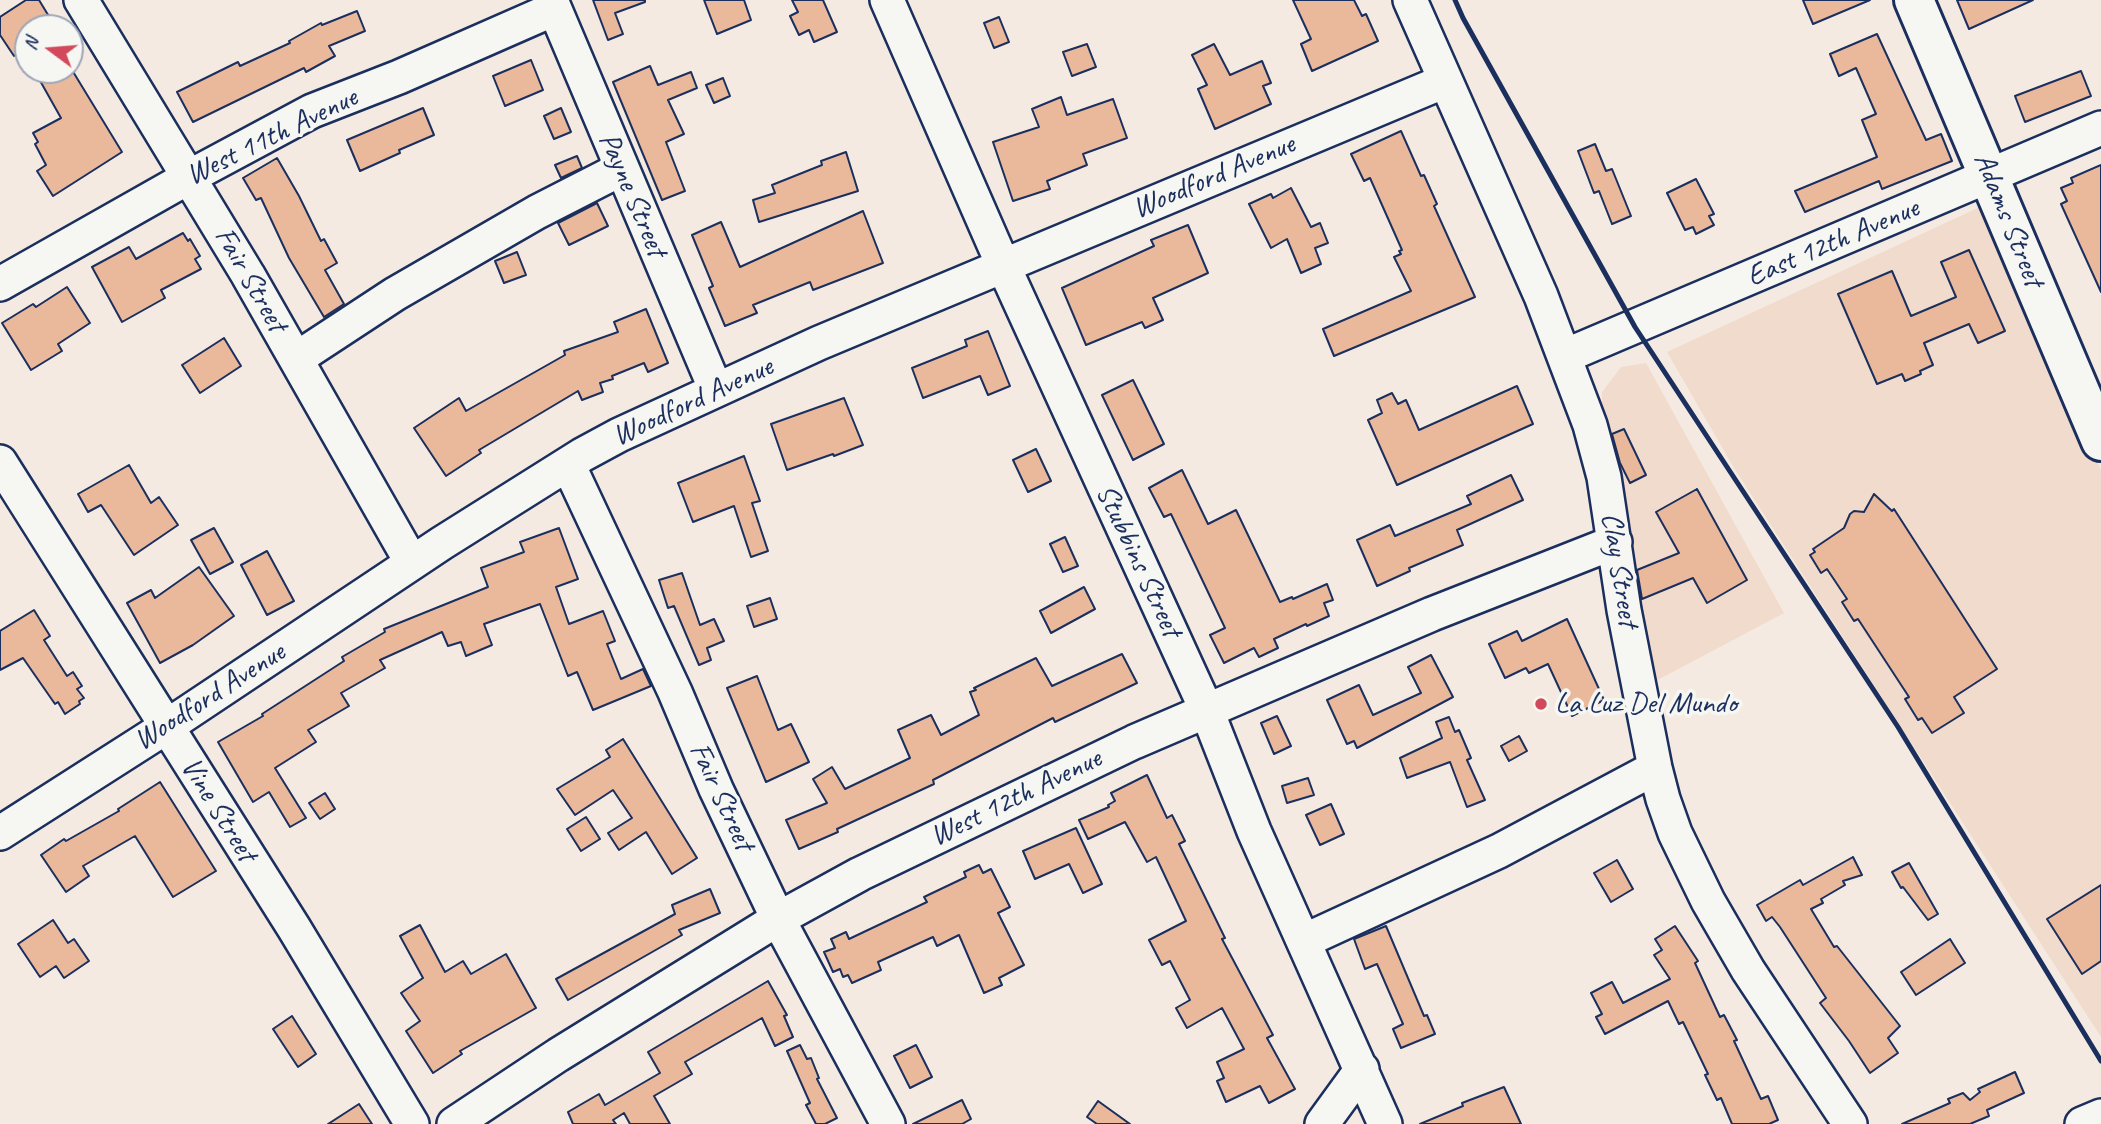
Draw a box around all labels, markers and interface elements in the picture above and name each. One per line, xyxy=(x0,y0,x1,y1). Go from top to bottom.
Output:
north arrow xyxy=(14,14,84,84)
text: N xyxy=(18,35,44,53)
street label: West 11th Avenue xyxy=(181,80,363,194)
street label: Woodford Avenue xyxy=(1127,127,1301,227)
street label: Payne Street xyxy=(590,128,674,262)
street label: Adams Street xyxy=(1965,148,2051,292)
street label: East 12th Avenue xyxy=(1742,191,1924,295)
street label: Fair Street xyxy=(206,221,294,339)
street label: Woodford Avenue xyxy=(607,349,779,455)
street label: Stubbins Street xyxy=(1087,479,1189,643)
street label: Clay Street xyxy=(1592,510,1646,630)
street label: Woodford Avenue xyxy=(128,635,292,759)
place label: La Luz Del Mundo xyxy=(1555,686,1737,722)
marker: La Luz Del Mundo xyxy=(1533,696,1549,712)
street label: Fair Street xyxy=(680,737,762,857)
street label: West 12th Avenue xyxy=(925,741,1107,855)
street label: Vine Street xyxy=(172,751,264,869)

